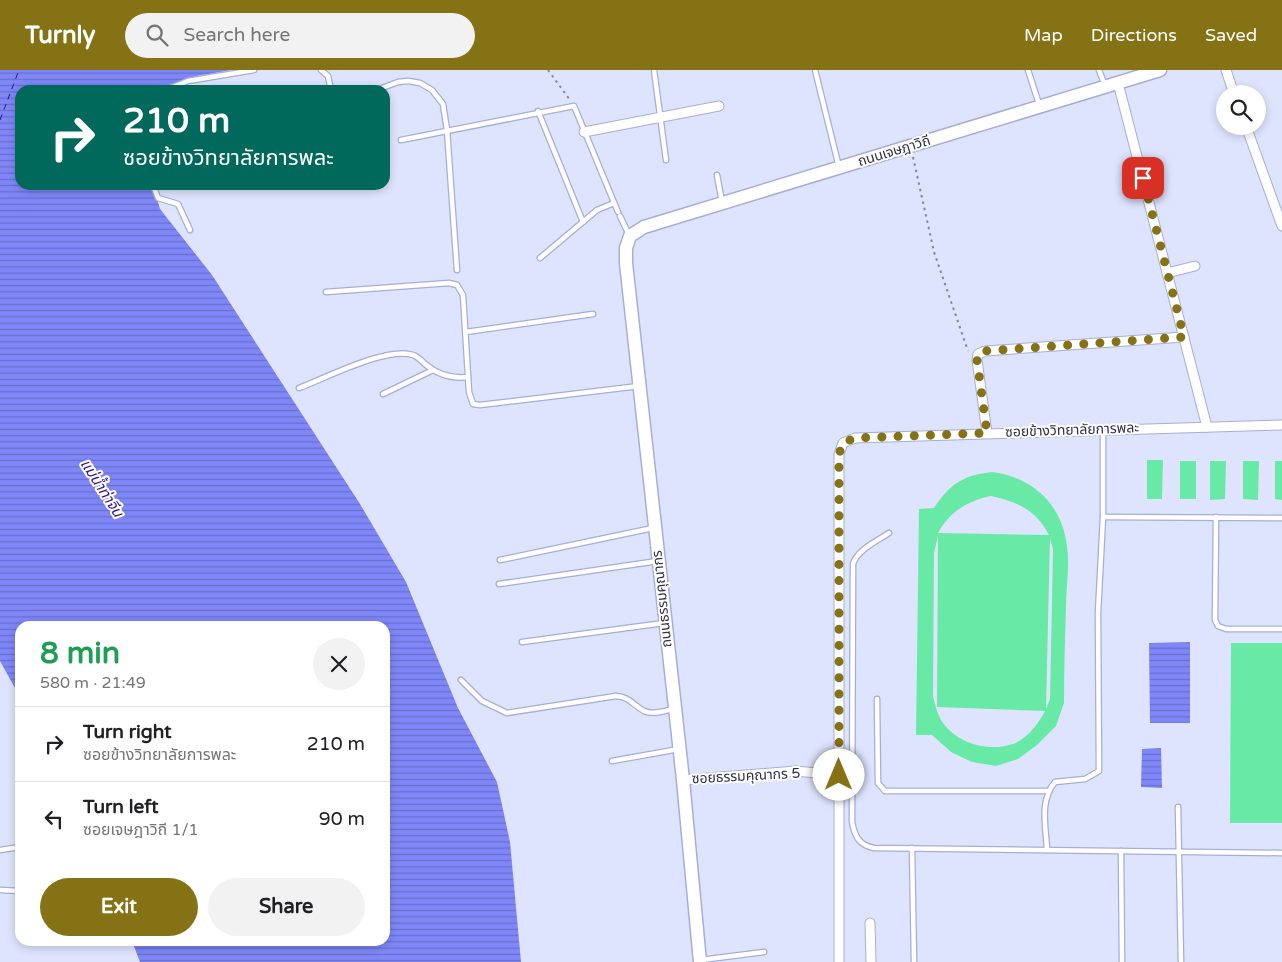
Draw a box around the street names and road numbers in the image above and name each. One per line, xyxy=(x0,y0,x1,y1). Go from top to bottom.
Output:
street label: ถนนเจษฎาวิถี xyxy=(856,132,932,170)
street label: ซอยข้างวิทยาลัยการพละ xyxy=(1005,419,1140,441)
street label: ถนนธรรมคุณากร xyxy=(648,549,676,648)
street label: ซอยธรรมคุณากร 5 xyxy=(691,765,801,787)

